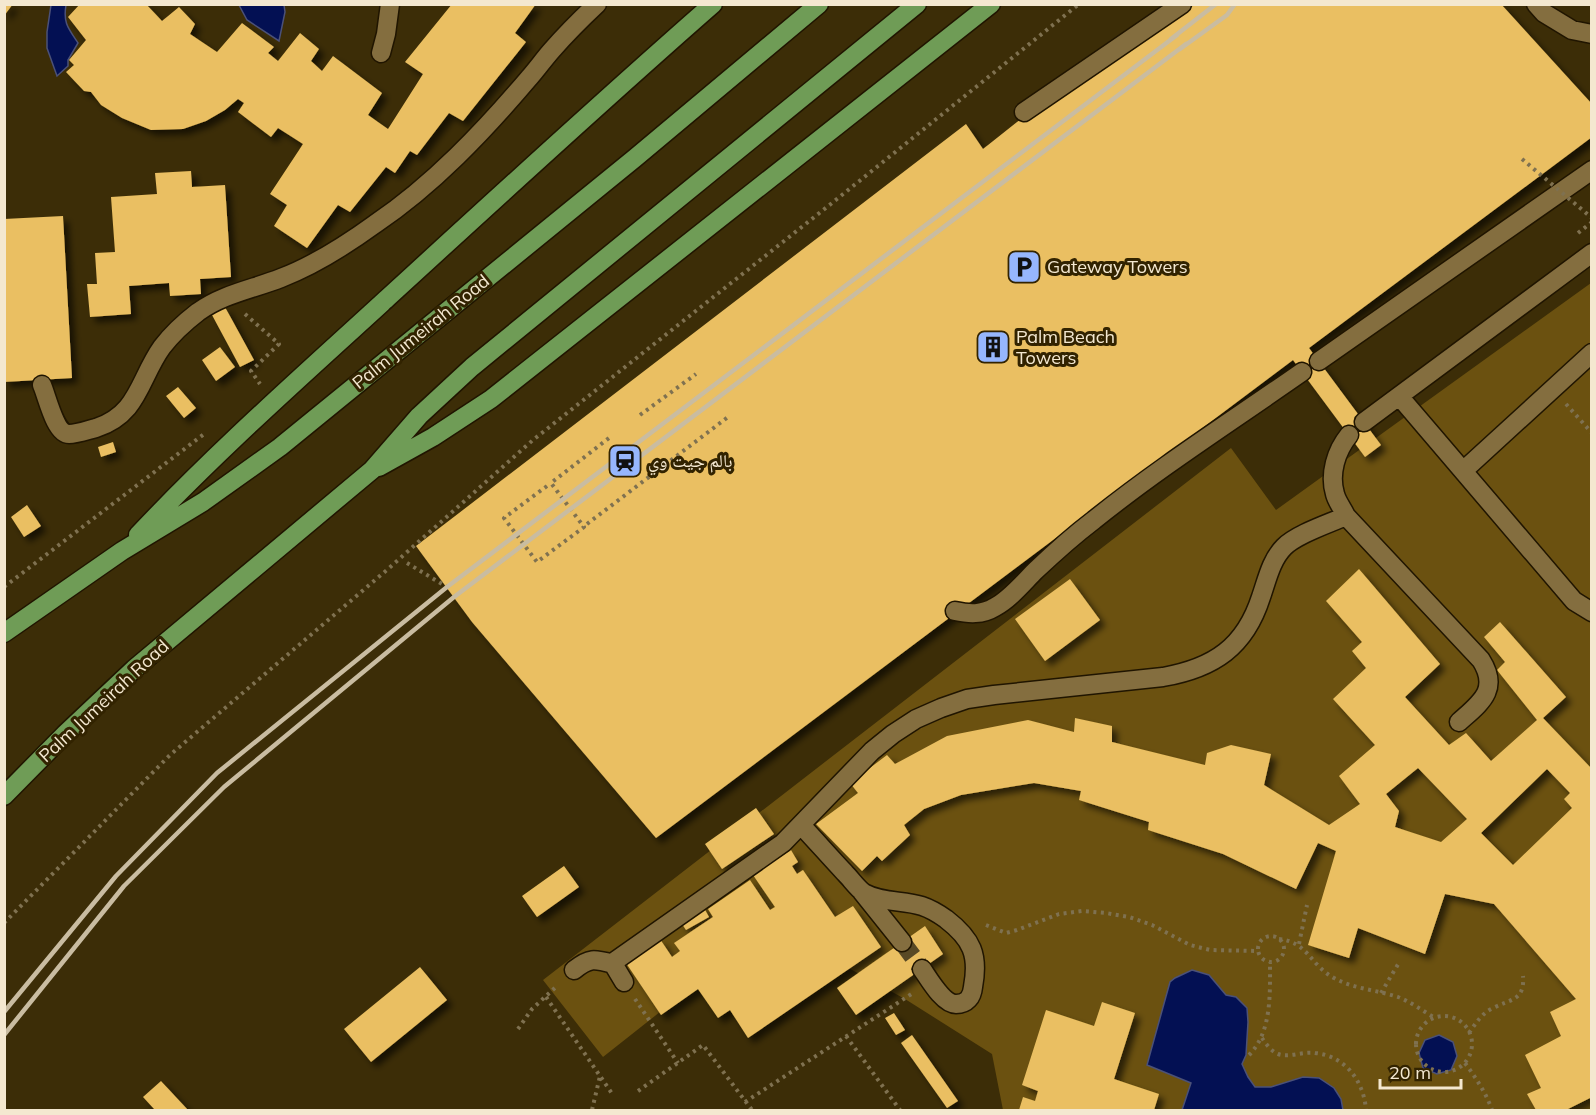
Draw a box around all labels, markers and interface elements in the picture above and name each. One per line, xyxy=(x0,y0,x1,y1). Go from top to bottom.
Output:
parking icon: Gateway Towers xyxy=(1006,249,1042,285)
place label: Gateway Towers xyxy=(1047,255,1188,278)
street label: Palm Jumeirah Road xyxy=(348,269,494,394)
place label: Palm Beach Towers xyxy=(1016,325,1115,369)
building icon: Palm Beach Towers xyxy=(975,329,1011,365)
station icon: بالم جيت وي xyxy=(607,443,643,479)
place label: بالم جيت وي xyxy=(648,449,732,476)
street label: Palm Jumeirah Road xyxy=(34,634,174,767)
scale bar xyxy=(1380,1052,1461,1090)
text: 20 m xyxy=(1389,1061,1431,1084)

